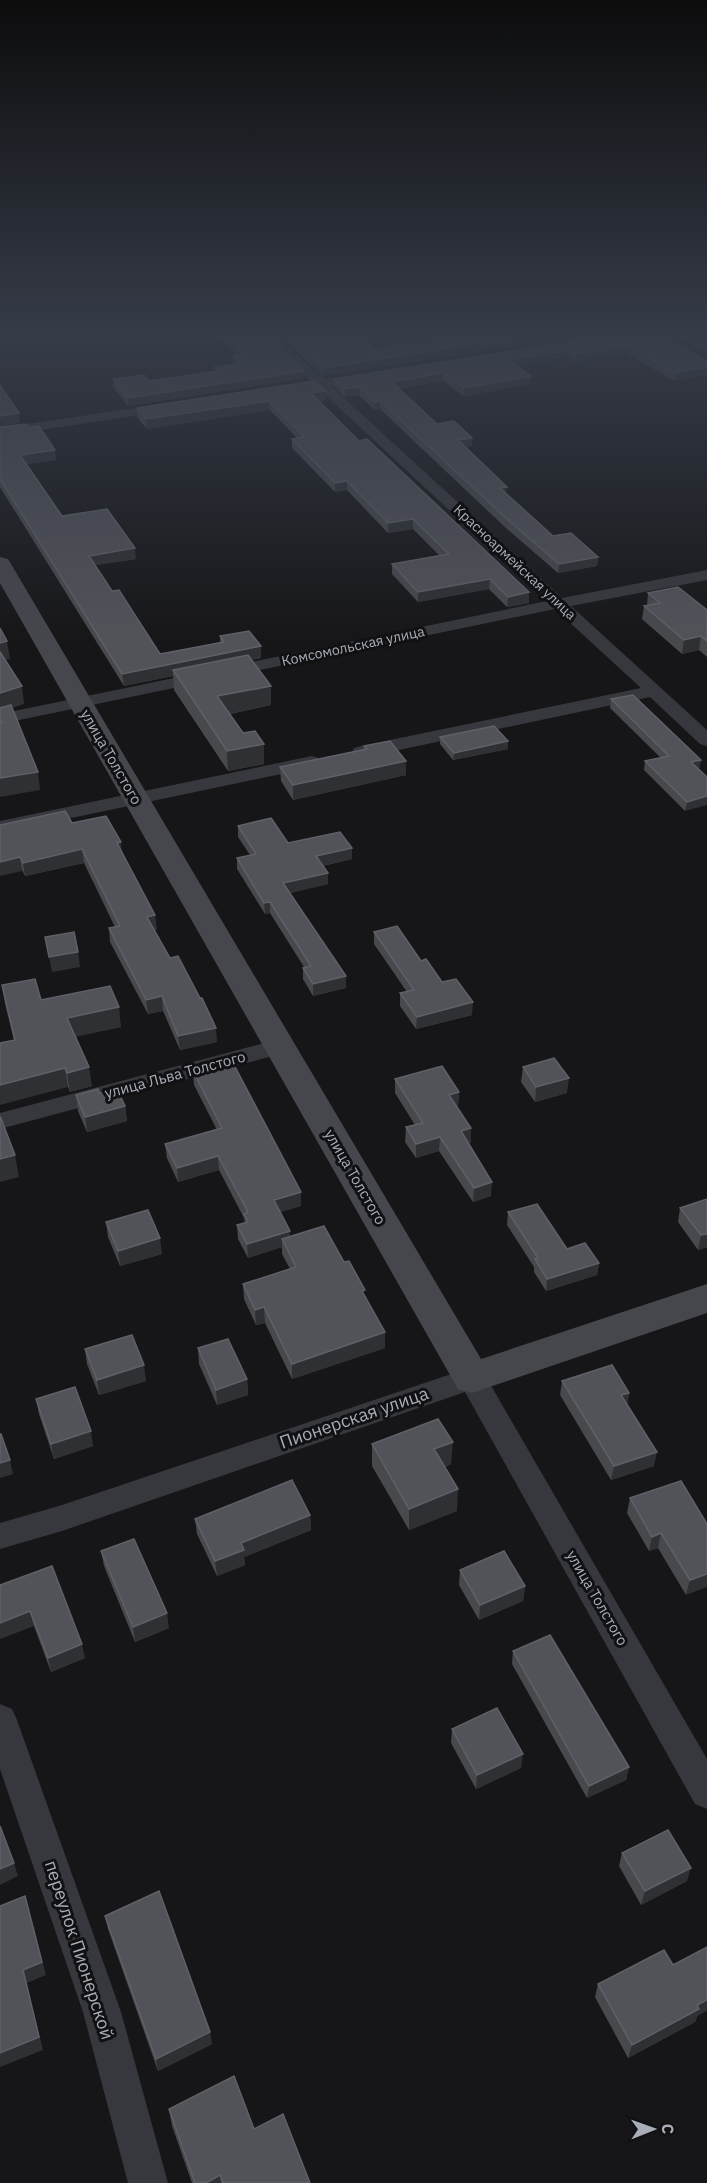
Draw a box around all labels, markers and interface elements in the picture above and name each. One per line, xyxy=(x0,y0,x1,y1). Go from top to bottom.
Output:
street label: Красноармейская улица xyxy=(450,501,580,624)
street label: Комсомольская улица xyxy=(280,622,427,670)
street label: улица Толстого xyxy=(76,706,146,808)
street label: улица Льва Толстого xyxy=(102,1047,247,1102)
street label: улица Толстого xyxy=(320,1126,390,1228)
street label: Пионерская улица xyxy=(276,1381,432,1454)
street label: улица Толстого xyxy=(562,1547,632,1649)
street label: переулок Пионерской xyxy=(40,1857,119,2042)
north arrow xyxy=(623,2099,683,2159)
text: С xyxy=(658,2123,678,2134)

